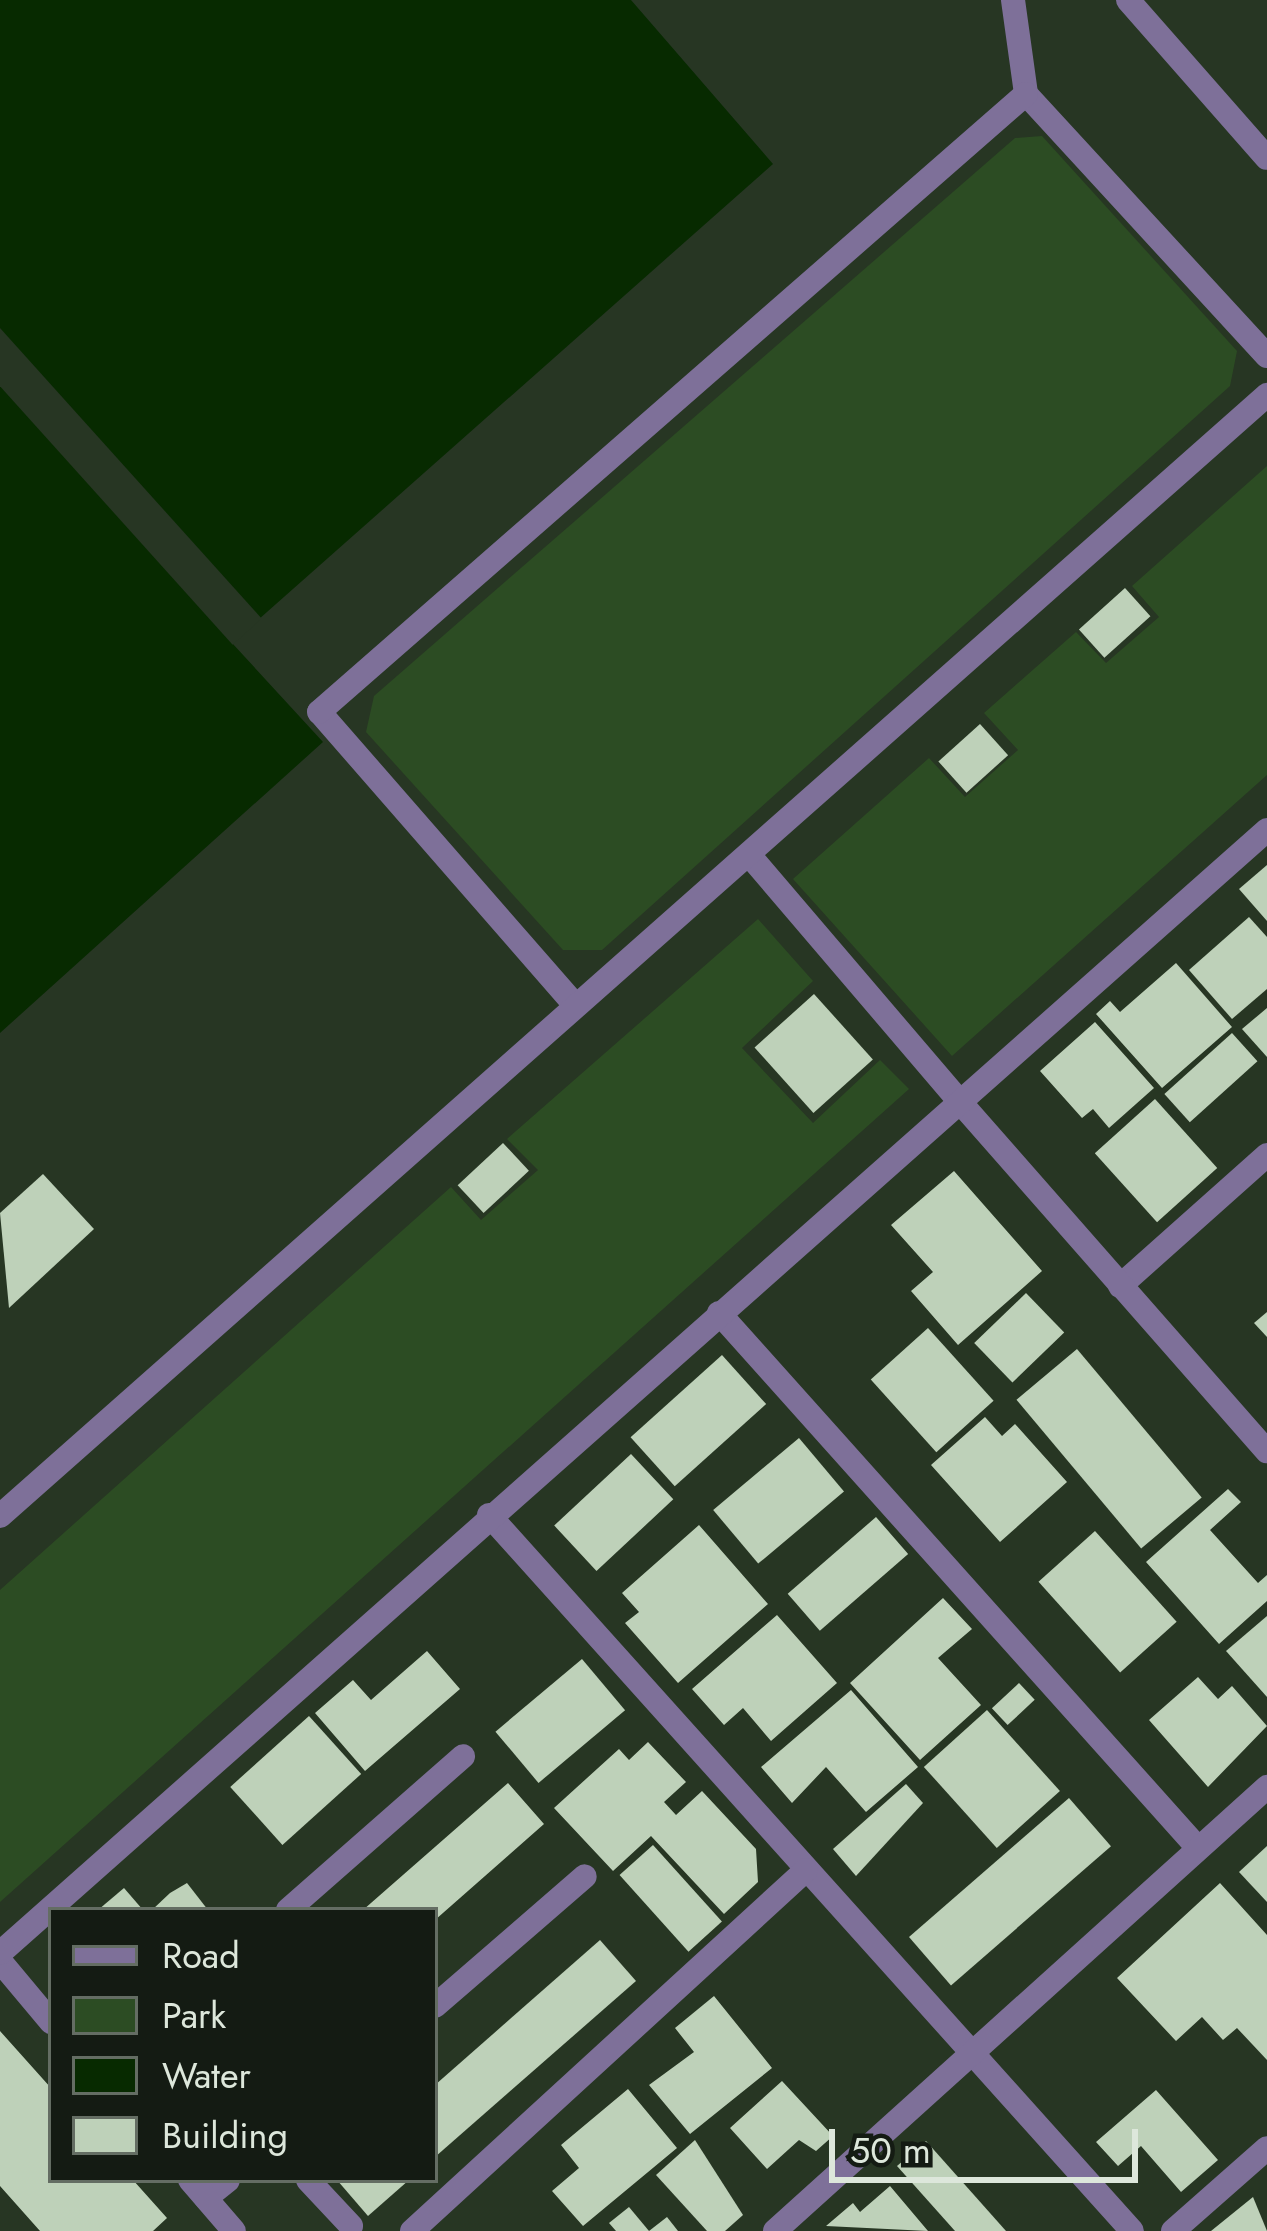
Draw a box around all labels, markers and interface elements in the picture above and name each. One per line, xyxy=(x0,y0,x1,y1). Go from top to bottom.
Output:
legend xyxy=(48,1907,438,2183)
text: Road xyxy=(162,1929,240,1981)
text: Park xyxy=(162,1989,226,2041)
text: Water xyxy=(162,2049,251,2101)
scale bar xyxy=(835,2105,1144,2179)
text: Building xyxy=(162,2109,288,2161)
text: 50 m xyxy=(850,2124,931,2176)

